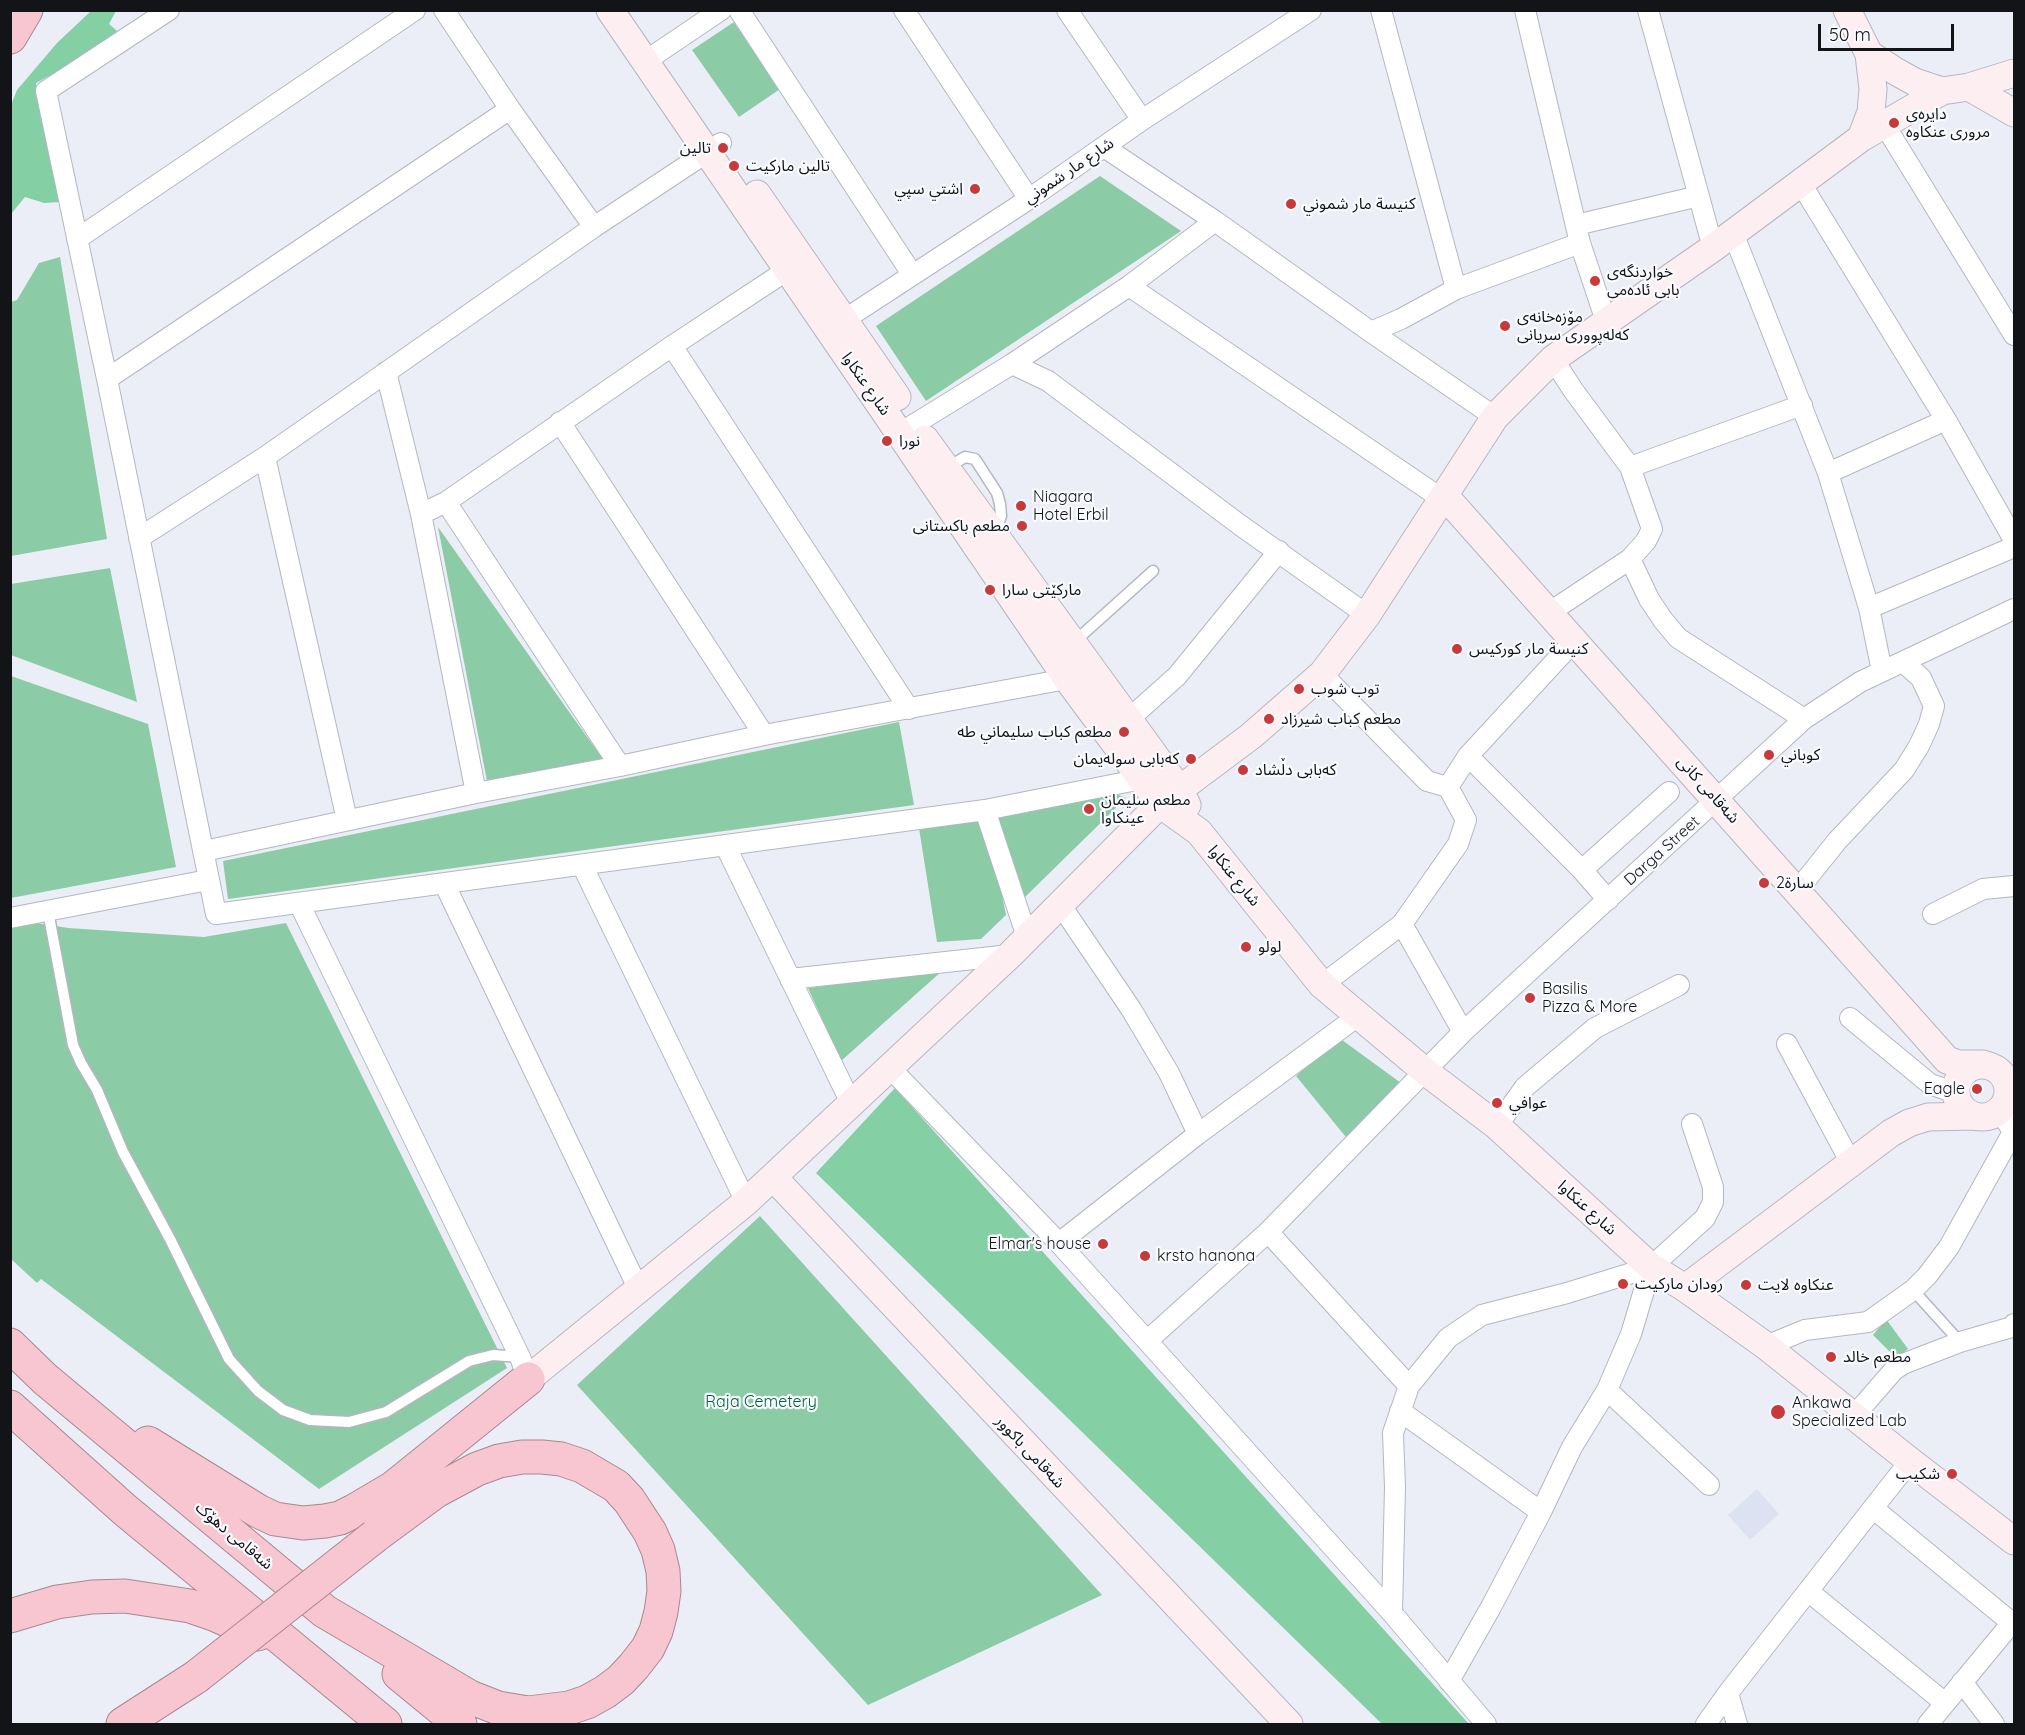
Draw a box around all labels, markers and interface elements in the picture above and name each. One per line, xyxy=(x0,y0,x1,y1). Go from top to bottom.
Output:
scale bar xyxy=(1821,12,1958,50)
text: 50 m xyxy=(1829,23,1871,46)
place label: دایرەی مروری عنکاوە xyxy=(1906,104,1990,142)
marker: دایرەی مروری عنکاوە xyxy=(1887,116,1901,130)
street label: شارع مار شموني xyxy=(1020,134,1118,208)
place label: تالين xyxy=(680,138,711,158)
marker: تالين xyxy=(716,141,730,155)
place label: تالين ماركيت xyxy=(746,156,830,176)
marker: تالين ماركيت xyxy=(727,159,741,173)
place label: اشتي سپي xyxy=(894,179,963,199)
marker: اشتي سپي xyxy=(968,182,982,196)
place label: كنيسة مار شموني xyxy=(1303,194,1416,214)
marker: كنيسة مار شموني xyxy=(1284,197,1298,211)
place label: خواردنگەی بابی ئادەمی xyxy=(1607,262,1680,300)
marker: خواردنگەی بابی ئادەمی xyxy=(1588,274,1602,288)
place label: مۆزەخانەی کەلەپووری سریانی xyxy=(1517,307,1629,345)
marker: مۆزەخانەی کەلەپووری سریانی xyxy=(1498,319,1512,333)
street label: شارع عنكاوا xyxy=(837,349,895,419)
place label: نورا xyxy=(899,431,920,451)
marker: نورا xyxy=(880,434,894,448)
place label: Niagara Hotel Erbil xyxy=(1033,487,1109,525)
marker: Niagara Hotel Erbil xyxy=(1014,499,1028,513)
place label: مطعم باکستانی xyxy=(913,516,1010,536)
marker: مطعم باکستانی xyxy=(1015,519,1029,533)
place label: مارکێتی سارا xyxy=(1002,580,1081,600)
marker: مارکێتی سارا xyxy=(983,583,997,597)
place label: كنيسة مار كوركيس xyxy=(1469,639,1588,659)
marker: كنيسة مار كوركيس xyxy=(1450,642,1464,656)
place label: توب شوب xyxy=(1311,679,1380,699)
marker: توب شوب xyxy=(1292,682,1306,696)
place label: مطعم كباب شيرزاد xyxy=(1281,709,1401,729)
marker: مطعم كباب شيرزاد xyxy=(1262,712,1276,726)
place label: مطعم كباب سليماني طه xyxy=(957,722,1112,742)
marker: مطعم كباب سليماني طه xyxy=(1117,725,1131,739)
place label: كوباني xyxy=(1781,745,1820,765)
marker: كوباني xyxy=(1762,748,1776,762)
place label: کەبابی سولەیمان xyxy=(1074,749,1179,769)
marker: کەبابی سولەیمان xyxy=(1184,752,1198,766)
street label: شەقامی کانی xyxy=(1673,752,1743,828)
place label: کەبابی دڵشاد xyxy=(1255,760,1336,780)
marker: کەبابی دڵشاد xyxy=(1236,763,1250,777)
place label: مطعم سليمان عينكاوا xyxy=(1101,790,1191,828)
marker: مطعم سليمان عينكاوا xyxy=(1082,802,1096,816)
street label: Darga Street xyxy=(1620,812,1704,890)
street label: شارع عنكاوا xyxy=(1204,842,1264,910)
place label: سارة2 xyxy=(1776,873,1814,893)
marker: سارة2 xyxy=(1757,876,1771,890)
place label: لولو xyxy=(1258,937,1281,957)
marker: لولو xyxy=(1239,940,1253,954)
place label: Basilis Pizza & More xyxy=(1542,979,1637,1017)
marker: Basilis Pizza & More xyxy=(1523,991,1537,1005)
place label: Eagle xyxy=(1924,1079,1965,1099)
marker: Eagle xyxy=(1970,1082,1984,1096)
place label: عوافي xyxy=(1509,1093,1547,1113)
marker: عوافي xyxy=(1490,1096,1504,1110)
street label: شارع عنكاوا xyxy=(1554,1176,1620,1240)
place label: Elmar's house xyxy=(988,1234,1091,1254)
marker: Elmar's house xyxy=(1096,1237,1110,1251)
place label: krsto hanona xyxy=(1157,1246,1255,1266)
marker: krsto hanona xyxy=(1138,1249,1152,1263)
place label: رودان ماركيت xyxy=(1635,1274,1723,1294)
place label: عنكاوه لايت xyxy=(1758,1275,1834,1295)
marker: رودان ماركيت xyxy=(1616,1277,1630,1291)
marker: عنكاوه لايت xyxy=(1739,1278,1753,1292)
place label: مطعم خالد xyxy=(1843,1347,1911,1367)
marker: مطعم خالد xyxy=(1824,1350,1838,1364)
park label: Raja Cemetery xyxy=(705,1392,817,1412)
place label: Ankawa Specialized Lab xyxy=(1792,1393,1907,1431)
marker: Ankawa Specialized Lab xyxy=(1769,1403,1787,1421)
street label: شەقامی باکوور xyxy=(991,1412,1069,1492)
place label: شكيب xyxy=(1896,1464,1940,1484)
marker: شكيب xyxy=(1945,1467,1959,1481)
street label: شەقامی دهۆک xyxy=(191,1498,277,1574)

